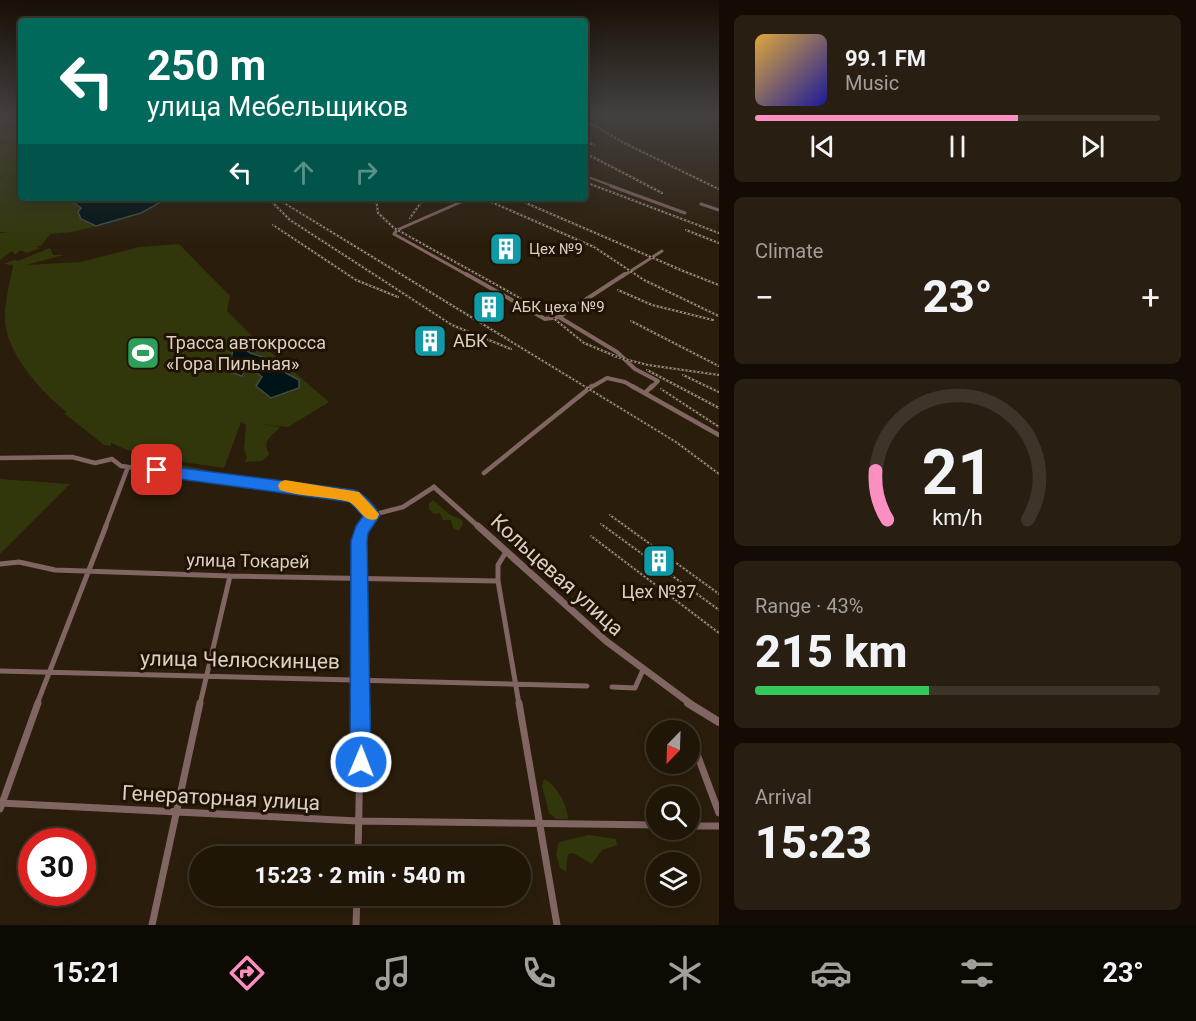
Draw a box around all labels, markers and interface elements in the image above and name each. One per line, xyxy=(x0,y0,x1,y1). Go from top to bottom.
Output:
text: 250 m xyxy=(147,41,266,90)
icon: left xyxy=(48,42,126,120)
text: 99.1 FM xyxy=(845,46,926,71)
text: Music xyxy=(845,71,899,95)
text: улица Мебельщиков xyxy=(147,91,408,123)
icon: previous xyxy=(806,130,839,163)
icon: pause xyxy=(941,130,974,163)
icon: next xyxy=(1076,130,1109,163)
icon: left xyxy=(224,156,257,189)
icon: ahead xyxy=(287,156,320,189)
icon: right xyxy=(350,156,383,189)
building icon: Цех №9 xyxy=(488,231,524,267)
text: Climate xyxy=(755,239,823,263)
place label: Цех №9 xyxy=(529,240,583,258)
text: 23° xyxy=(923,270,992,323)
text: − xyxy=(755,278,774,317)
text: + xyxy=(1141,278,1160,317)
building icon: АБК цеха №9 xyxy=(471,289,507,325)
place label: АБК цеха №9 xyxy=(512,298,605,316)
building icon: АБК xyxy=(412,323,448,359)
place label: АБК xyxy=(453,330,488,351)
place label: Трасса автокросса «Гора Пильная» xyxy=(166,332,326,374)
sports icon: Трасса автокросса «Гора Пильная» xyxy=(125,335,161,371)
text: 21 xyxy=(922,436,993,509)
pin xyxy=(131,444,182,495)
icon: arrive xyxy=(140,453,173,486)
text: km/h xyxy=(932,505,983,530)
street label: Кольцевая улица xyxy=(486,509,628,641)
building icon: Цех №37 xyxy=(641,543,677,579)
street label: улица Токарей xyxy=(186,549,310,572)
place label: Цех №37 xyxy=(622,581,696,602)
text: Range · 43% xyxy=(755,594,863,618)
text: 215 km xyxy=(755,625,907,678)
street label: улица Челюскинцев xyxy=(140,646,340,674)
north arrow xyxy=(646,720,700,774)
map controls xyxy=(646,720,700,906)
position arrow xyxy=(329,730,393,794)
street label: Генераторная улица xyxy=(121,781,321,815)
text: Arrival xyxy=(755,785,812,809)
button: search xyxy=(646,786,700,840)
text: 15:23 xyxy=(755,816,872,869)
speed limit sign: 30 xyxy=(18,828,96,906)
button: layers xyxy=(646,852,700,906)
text: 15:23 · 2 min · 540 m xyxy=(255,863,465,888)
icon: directions xyxy=(226,952,268,994)
icon: music xyxy=(372,952,414,994)
icon: phone xyxy=(518,952,560,994)
icon: climate xyxy=(664,952,706,994)
icon: car xyxy=(810,952,852,994)
icon: filters xyxy=(956,952,998,994)
text: 15:21 xyxy=(52,957,122,989)
text: 23° xyxy=(1102,957,1144,989)

